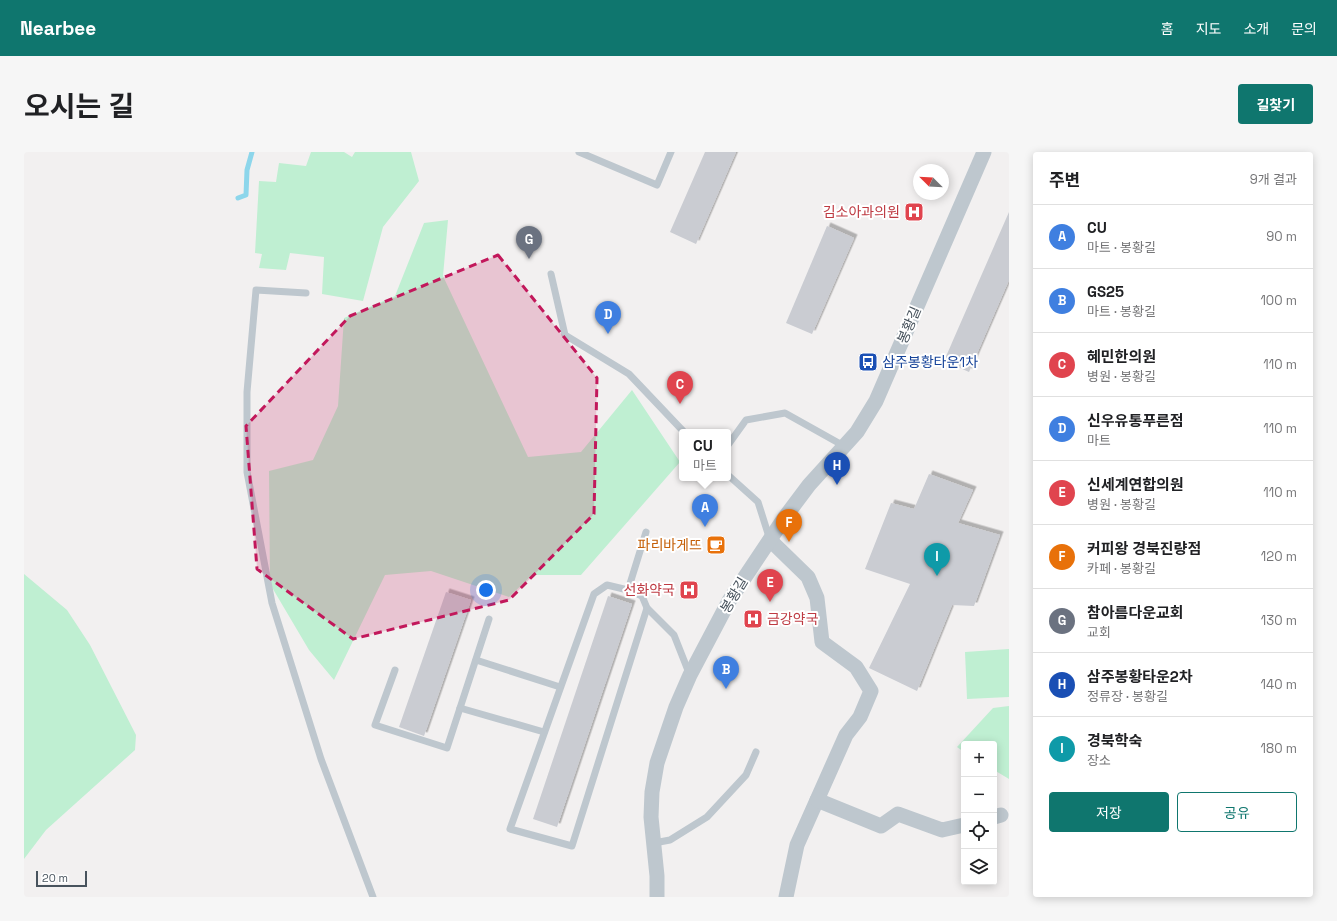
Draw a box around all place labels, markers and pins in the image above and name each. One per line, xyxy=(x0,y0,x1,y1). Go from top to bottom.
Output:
hospital icon: 김소아과의원 xyxy=(903,201,925,223)
place label: 김소아과의원 xyxy=(823,203,900,221)
pin: G xyxy=(516,226,542,259)
pin: D xyxy=(595,301,621,334)
bus stop icon: 삼주봉황타운1차 xyxy=(857,351,879,373)
place label: 삼주봉황타운1차 xyxy=(882,353,978,371)
pin: C xyxy=(667,371,693,404)
pin: H xyxy=(824,452,850,485)
pin: A xyxy=(692,494,718,527)
pin: F xyxy=(776,509,802,542)
cafe icon: 파리바게뜨 xyxy=(705,534,727,556)
place label: 파리바게뜨 xyxy=(638,536,702,554)
pin: I xyxy=(924,543,950,576)
pin: E xyxy=(757,569,783,602)
hospital icon: 선화약국 xyxy=(678,579,700,601)
place label: 선화약국 xyxy=(623,581,675,599)
hospital icon: 금강약국 xyxy=(742,608,764,630)
place label: 금강약국 xyxy=(767,610,819,628)
pin: B xyxy=(713,656,739,689)

